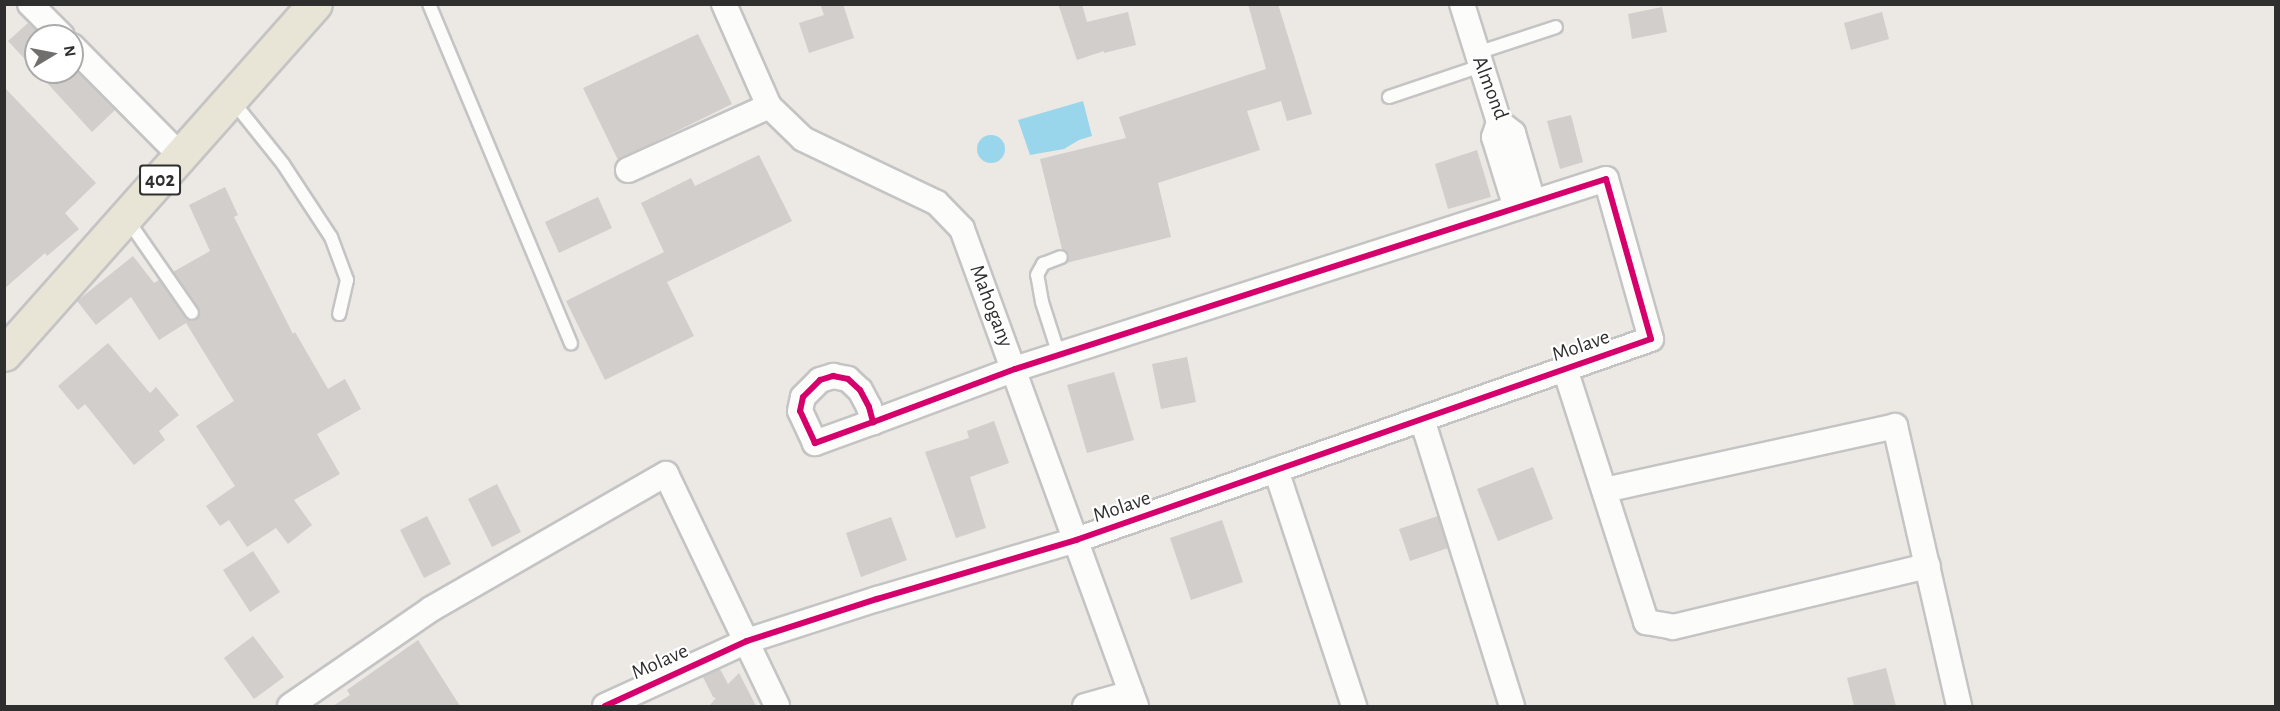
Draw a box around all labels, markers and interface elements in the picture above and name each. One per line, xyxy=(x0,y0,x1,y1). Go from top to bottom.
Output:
north arrow xyxy=(24,24,84,84)
text: N xyxy=(61,44,79,58)
street label: Almond xyxy=(1466,53,1514,123)
road number: 402 xyxy=(139,163,181,197)
street label: Mahogany xyxy=(964,261,1018,351)
street label: Molave xyxy=(1549,324,1613,368)
street label: Molave xyxy=(1090,485,1154,529)
street label: Molave xyxy=(628,638,692,686)

